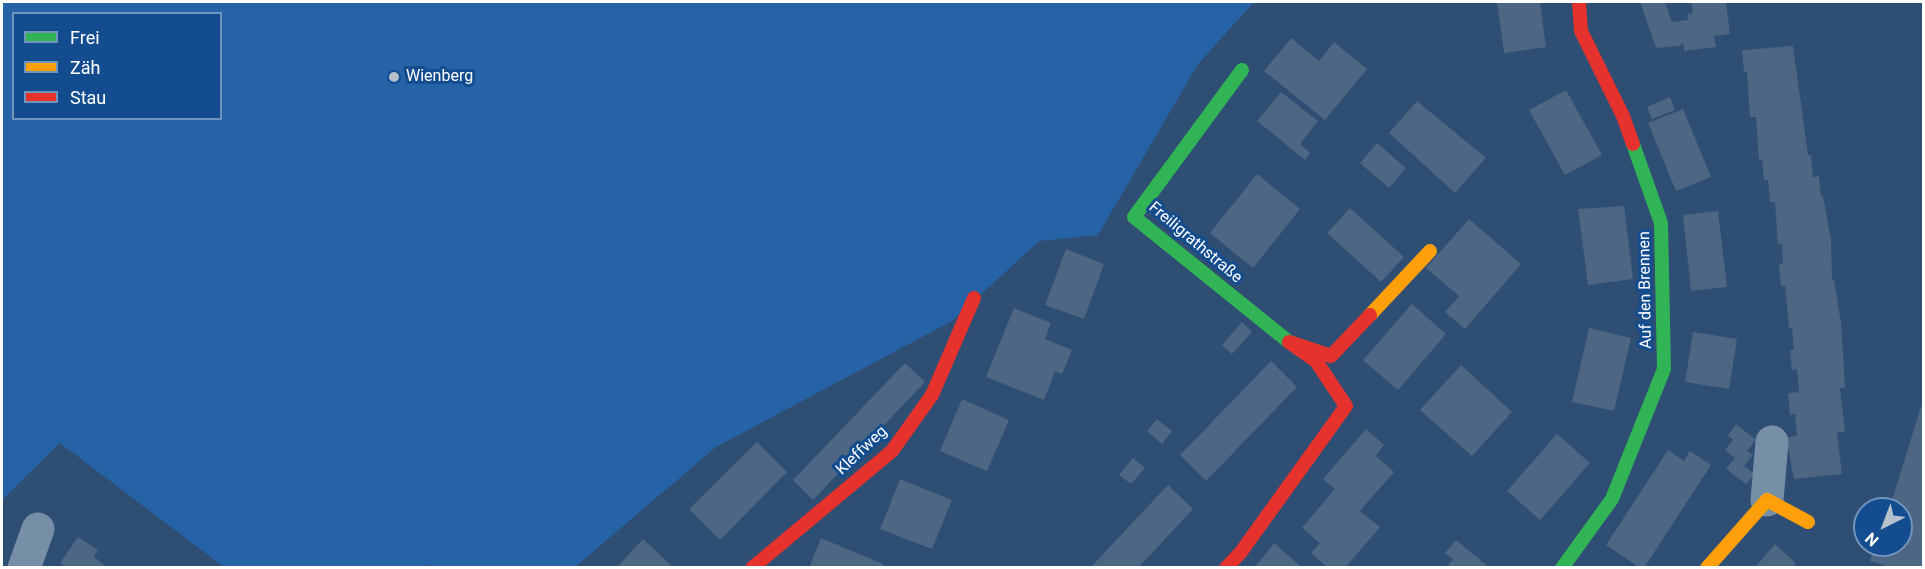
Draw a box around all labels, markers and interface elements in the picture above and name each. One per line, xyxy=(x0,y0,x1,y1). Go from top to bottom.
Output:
legend xyxy=(12,12,222,120)
text: Frei xyxy=(70,27,100,48)
text: Zäh xyxy=(70,57,101,78)
place label: Wienberg xyxy=(406,67,473,87)
marker: Wienberg xyxy=(387,70,401,84)
text: Stau xyxy=(70,87,106,108)
street label: Freiligrathstraße xyxy=(1144,198,1246,288)
street label: Auf den Brennen xyxy=(1635,231,1657,349)
street label: Kleffweg xyxy=(832,422,892,480)
north arrow xyxy=(1853,497,1913,557)
text: N xyxy=(1861,528,1883,550)

